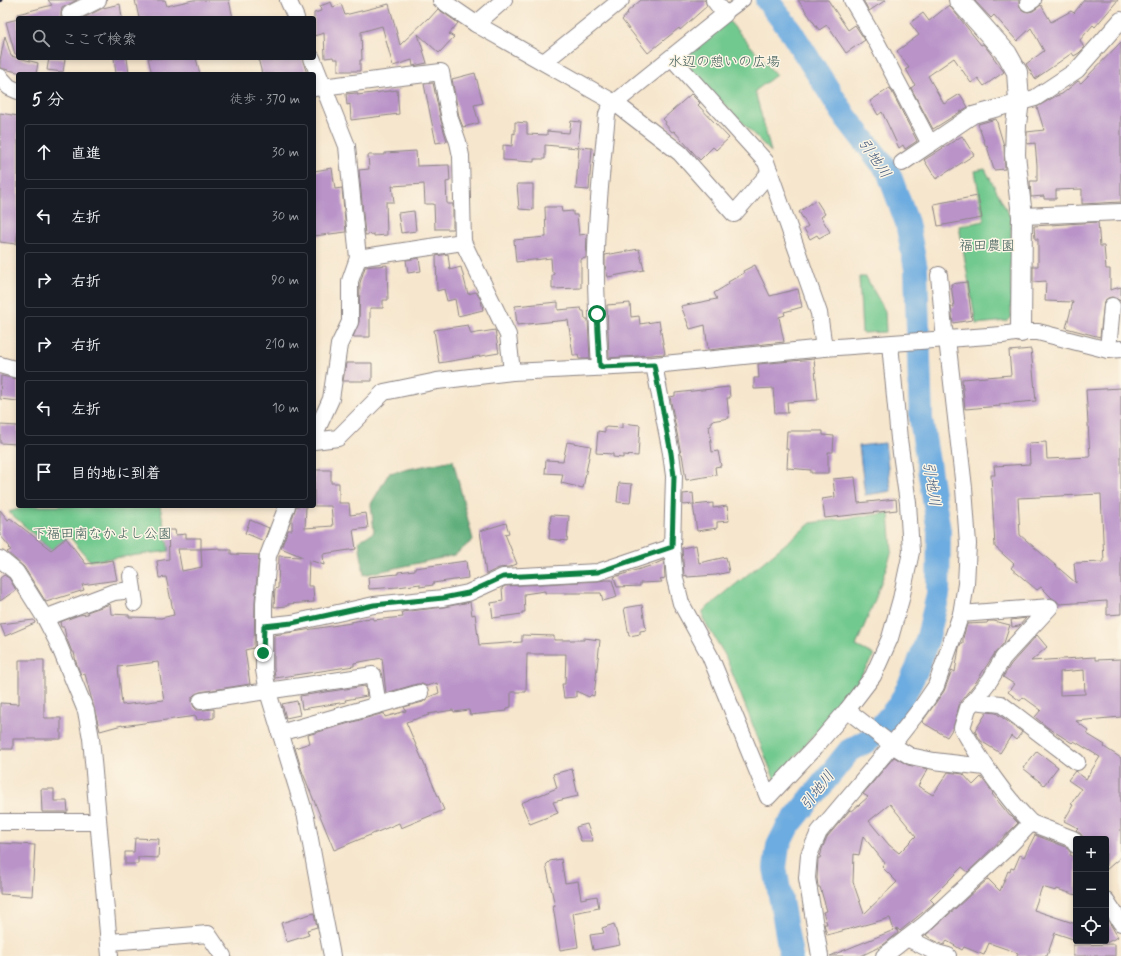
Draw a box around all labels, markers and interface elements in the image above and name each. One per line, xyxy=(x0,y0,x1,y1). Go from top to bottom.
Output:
search box xyxy=(16,16,316,60)
icon: search xyxy=(30,27,52,49)
text: ここで検索 xyxy=(62,30,137,50)
park label: 水辺の憩いの広場 xyxy=(668,53,780,71)
text: 5 分 xyxy=(32,89,64,111)
text: 徒歩 · 370 m xyxy=(230,91,300,108)
water label: 引地川 xyxy=(853,134,895,183)
icon: ahead xyxy=(33,141,55,163)
text: 直進 xyxy=(71,144,101,164)
text: 30 m xyxy=(272,144,299,161)
icon: left xyxy=(33,205,55,227)
text: 左折 xyxy=(71,208,101,228)
text: 30 m xyxy=(272,208,299,225)
park label: 福田農園 xyxy=(959,237,1015,255)
icon: right xyxy=(33,269,55,291)
text: 右折 xyxy=(71,272,101,292)
text: 90 m xyxy=(271,272,299,289)
route start xyxy=(588,305,606,323)
icon: right xyxy=(33,333,55,355)
text: 右折 xyxy=(71,336,101,356)
text: 210 m xyxy=(265,336,299,353)
icon: left xyxy=(33,397,55,419)
text: 左折 xyxy=(71,400,101,420)
text: 10 m xyxy=(272,400,299,417)
water label: 引地川 xyxy=(918,460,944,508)
icon: arrive xyxy=(33,461,55,483)
text: 目的地に到着 xyxy=(71,464,161,484)
park label: 下福田南なかよし公園 xyxy=(32,525,172,543)
route end xyxy=(254,644,272,662)
water label: 引地川 xyxy=(796,767,840,815)
map controls xyxy=(1073,836,1109,944)
button: + xyxy=(1073,836,1109,872)
button: − xyxy=(1073,872,1109,908)
button: locate xyxy=(1073,908,1109,944)

